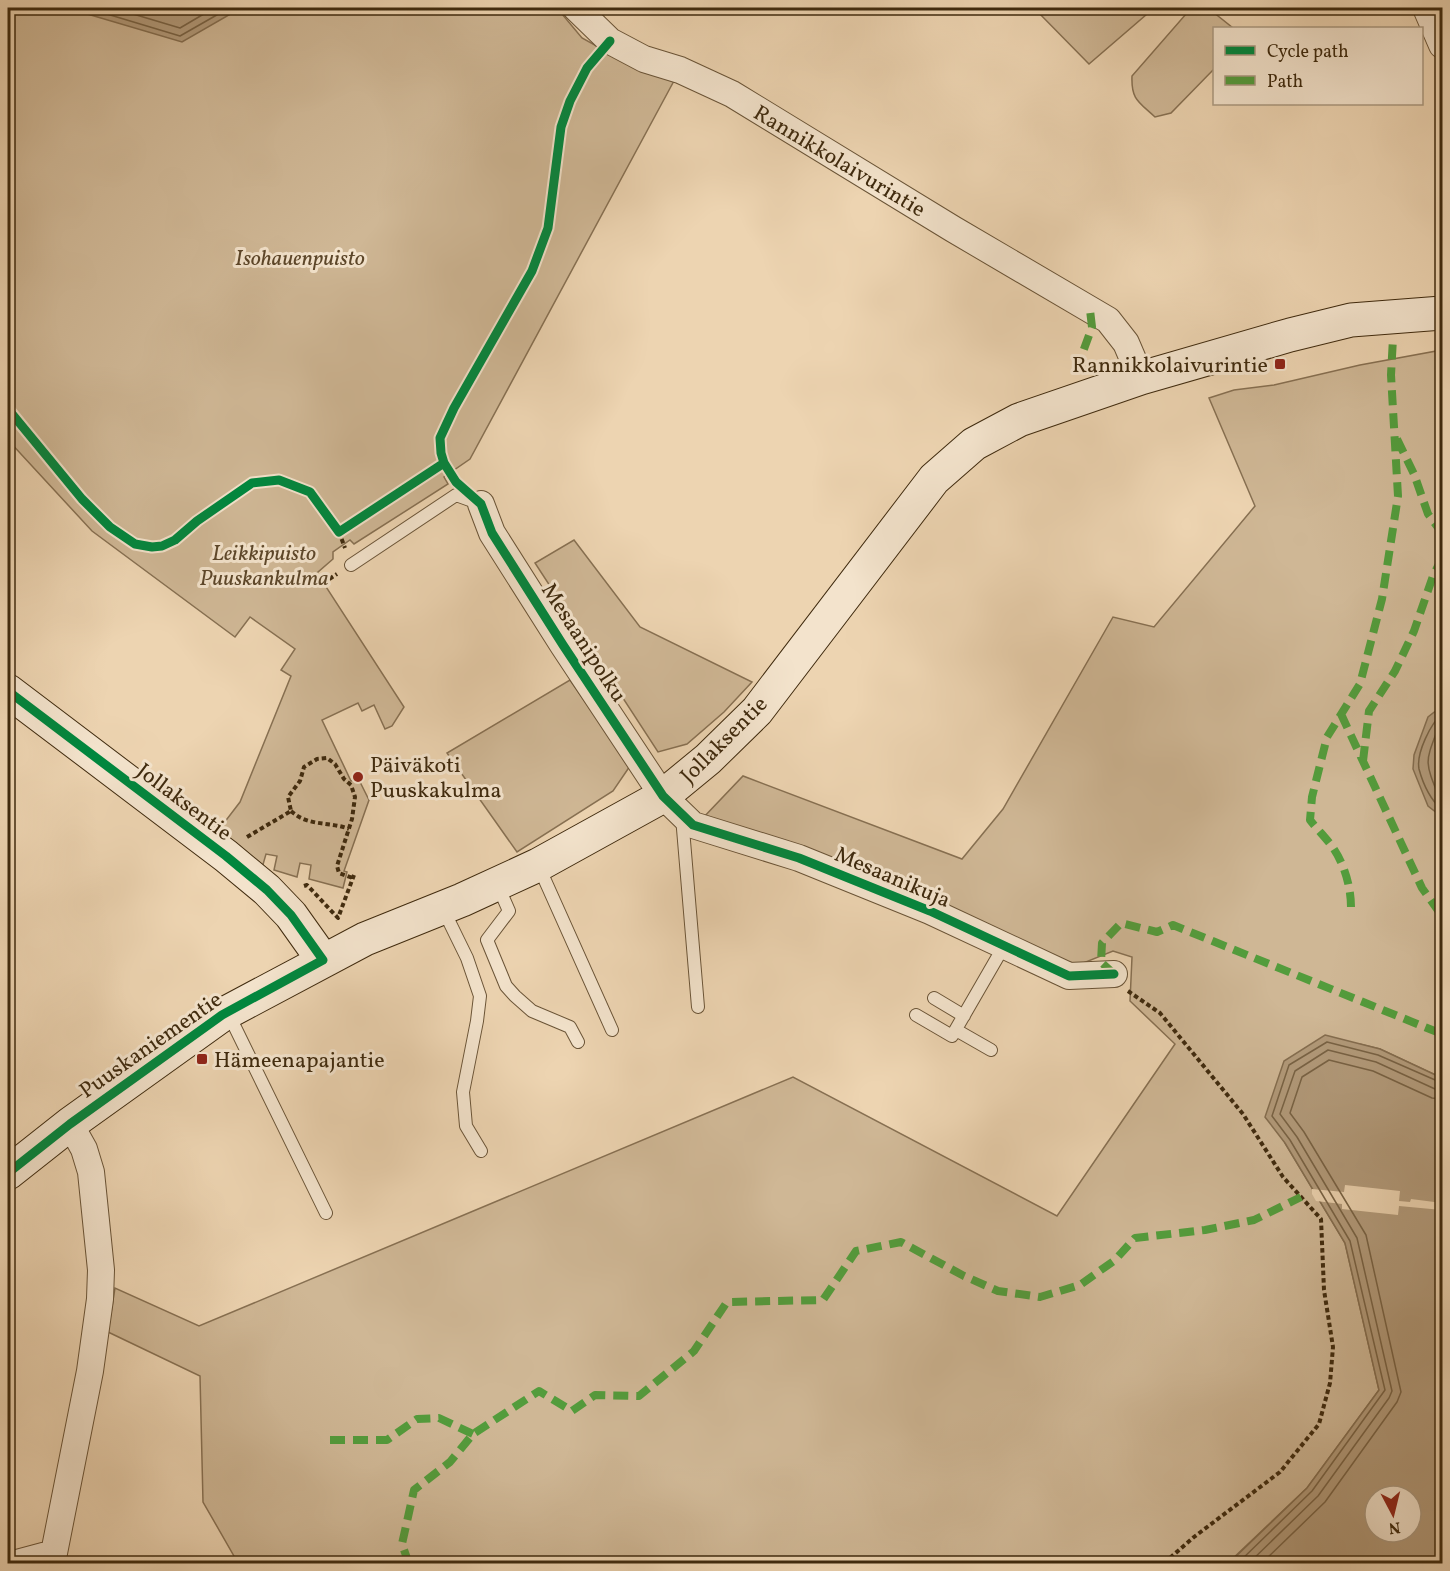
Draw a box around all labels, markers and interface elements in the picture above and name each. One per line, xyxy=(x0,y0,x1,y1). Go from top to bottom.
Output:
legend xyxy=(1213,27,1423,105)
text: Cycle path xyxy=(1267,40,1349,65)
text: Path xyxy=(1267,70,1303,95)
street label: Rannikkolaivurintie xyxy=(747,98,931,226)
park label: Isohauenpuisto xyxy=(235,244,365,275)
place label: Rannikkolaivurintie xyxy=(1072,351,1268,382)
marker: Rannikkolaivurintie xyxy=(1273,357,1287,371)
park label: Leikkipuisto Puuskankulma xyxy=(199,539,329,595)
street label: Mesaanipolku xyxy=(533,578,633,709)
street label: Jollaksentie xyxy=(674,690,776,792)
place label: Päiväkoti Puuskakulma xyxy=(370,751,501,807)
street label: Jollaksentie xyxy=(129,757,238,849)
marker: Päiväkoti Puuskakulma xyxy=(351,770,365,784)
street label: Mesaanikuja xyxy=(829,840,955,917)
street label: Puuskaniementie xyxy=(74,985,229,1107)
place label: Hämeenapajantie xyxy=(214,1046,385,1077)
marker: Hämeenapajantie xyxy=(195,1052,209,1066)
north arrow xyxy=(1363,1484,1423,1544)
text: N xyxy=(1387,1515,1402,1539)

